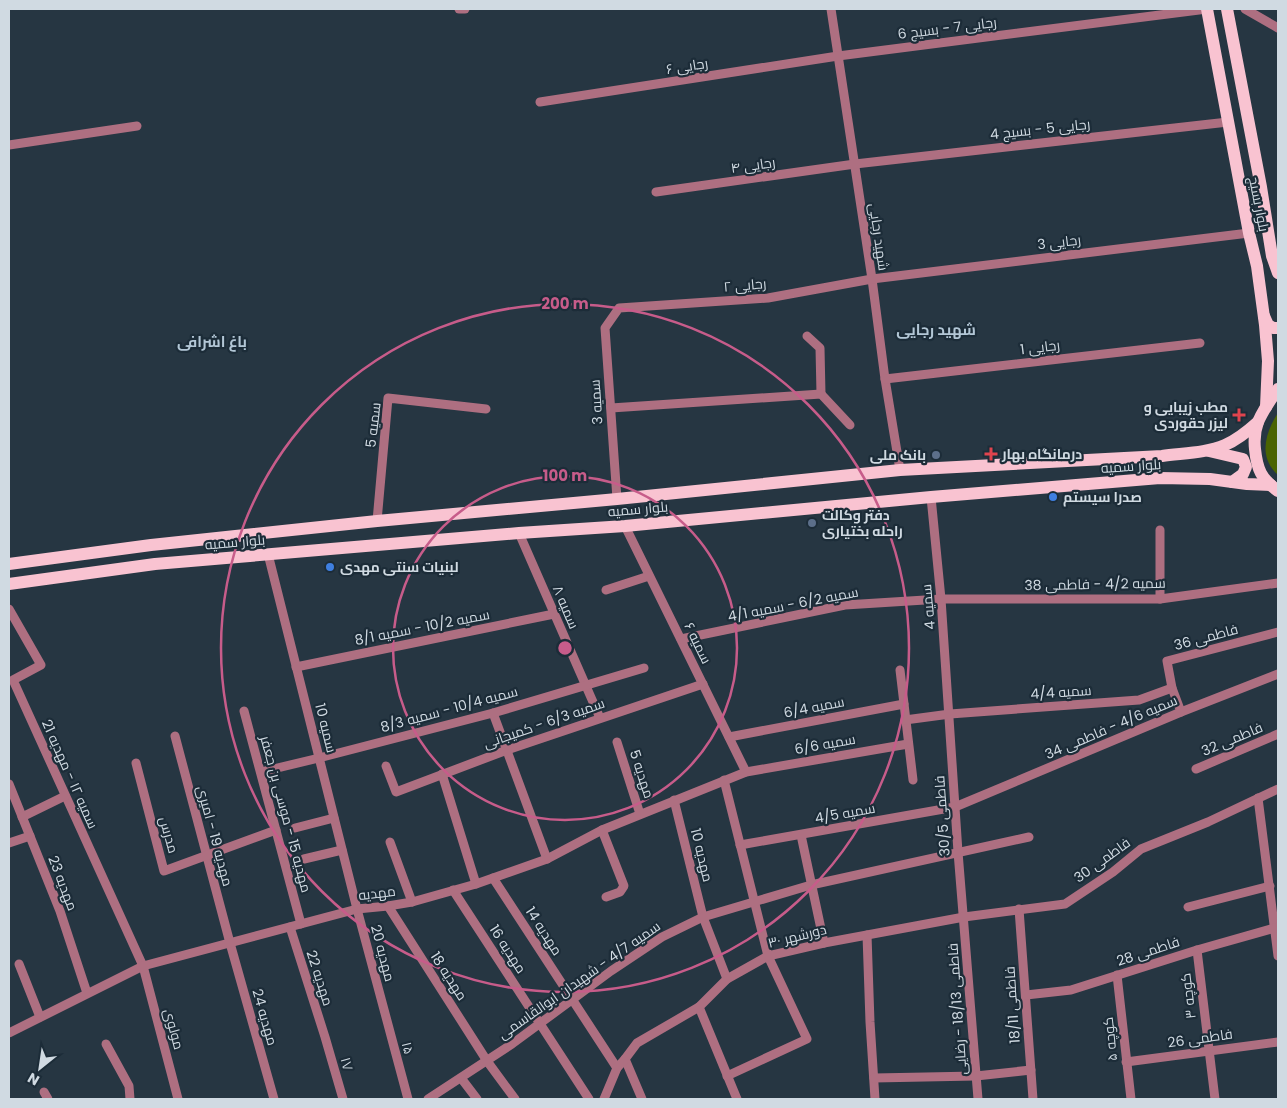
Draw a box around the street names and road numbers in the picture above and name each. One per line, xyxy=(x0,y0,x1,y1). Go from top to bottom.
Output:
street label: رجایی 7 - بسیج 6 xyxy=(896,12,998,44)
street label: رجایی ۶ xyxy=(665,53,709,79)
street label: رجایی 5 - بسیج 4 xyxy=(989,114,1091,144)
street label: رجایی ۴ xyxy=(729,152,777,178)
street label: بلوار بسیج xyxy=(1244,175,1274,233)
street label: شهید رجایی xyxy=(864,202,894,272)
street label: رجایی 3 xyxy=(1036,229,1082,255)
street label: رجایی ۲ xyxy=(723,273,767,297)
street label: رجایی 1 xyxy=(1019,335,1061,359)
street label: سمیه 3 xyxy=(584,379,608,425)
street label: سمیه 5 xyxy=(360,401,386,449)
street label: بلوار سمیه xyxy=(1100,454,1162,478)
street label: بلوار سمیه xyxy=(607,496,669,522)
street label: بلوار سمیه xyxy=(204,529,266,555)
street label: سمیه 4/2 - فاطمی 38 xyxy=(1024,573,1166,595)
street label: سمیه ۸ xyxy=(548,582,584,632)
street label: سمیه 6/2 - سمیه 4/1 xyxy=(726,582,860,626)
street label: سمیه 4 xyxy=(916,583,940,631)
street label: سمیه 10/2 - سمیه 8/1 xyxy=(353,604,491,650)
street label: سمیه ۶ xyxy=(679,619,717,667)
street label: فاطمی 36 xyxy=(1172,619,1240,655)
street label: سمیه 4/4 xyxy=(1030,680,1092,704)
street label: سمیه 10/4 - سمیه 8/3 xyxy=(378,681,520,737)
street label: سمیه 4/6 - فاطمی 34 xyxy=(1042,690,1180,764)
street label: سمیه 6/4 xyxy=(782,691,846,723)
street label: سمیه 6/3 - کمیجانی xyxy=(481,693,607,753)
street label: سمیه 10 xyxy=(310,701,342,755)
street label: سمیه ۱۲ - مهدیه 21 xyxy=(37,716,103,832)
street label: فاطمی 32 xyxy=(1198,717,1266,761)
street label: سمیه 6/6 xyxy=(793,729,857,759)
street label: مهدیه 15 - موسی بن جعفر xyxy=(255,732,317,895)
street label: مهدیه 5 xyxy=(625,747,659,801)
street label: فاطمی 30/5 xyxy=(929,775,955,857)
street label: مهدیه 19 - امیری xyxy=(192,783,238,889)
street label: سمیه 4/5 xyxy=(813,798,877,828)
street label: مدرس xyxy=(155,814,183,856)
street label: مهدیه 10 xyxy=(686,826,718,884)
street label: فاطمی 30 xyxy=(1070,833,1134,887)
street label: مهدیه 23 xyxy=(43,853,83,913)
street label: مهدیه xyxy=(357,881,397,905)
street label: مهدیه 14 xyxy=(521,903,567,959)
street label: سمیه 4/7 - شهیدان ابوالقاسمی xyxy=(494,916,664,1044)
street label: دورشهر ۳۰ xyxy=(766,919,828,953)
street label: مهدیه 16 xyxy=(485,921,531,977)
street label: مهدیه 20 xyxy=(366,922,400,984)
street label: فاطمی 28 xyxy=(1114,931,1182,971)
street label: فاطمی 18/13 - رضایی xyxy=(942,942,972,1076)
street label: مهدیه 22 xyxy=(302,948,338,1008)
street label: مهدیه 18 xyxy=(426,948,472,1004)
street label: فاطمی 18/11 xyxy=(999,966,1025,1044)
street label: کوچه ۳ xyxy=(1175,972,1201,1020)
street label: مهدیه 24 xyxy=(247,986,283,1048)
street label: مولوی xyxy=(159,1006,189,1052)
street label: کوچه ۵ xyxy=(1098,1016,1122,1062)
street label: فاطمی 26 xyxy=(1166,1024,1234,1052)
street label: ۱۵ xyxy=(397,1040,419,1056)
street label: ۱۷ xyxy=(336,1055,358,1073)

